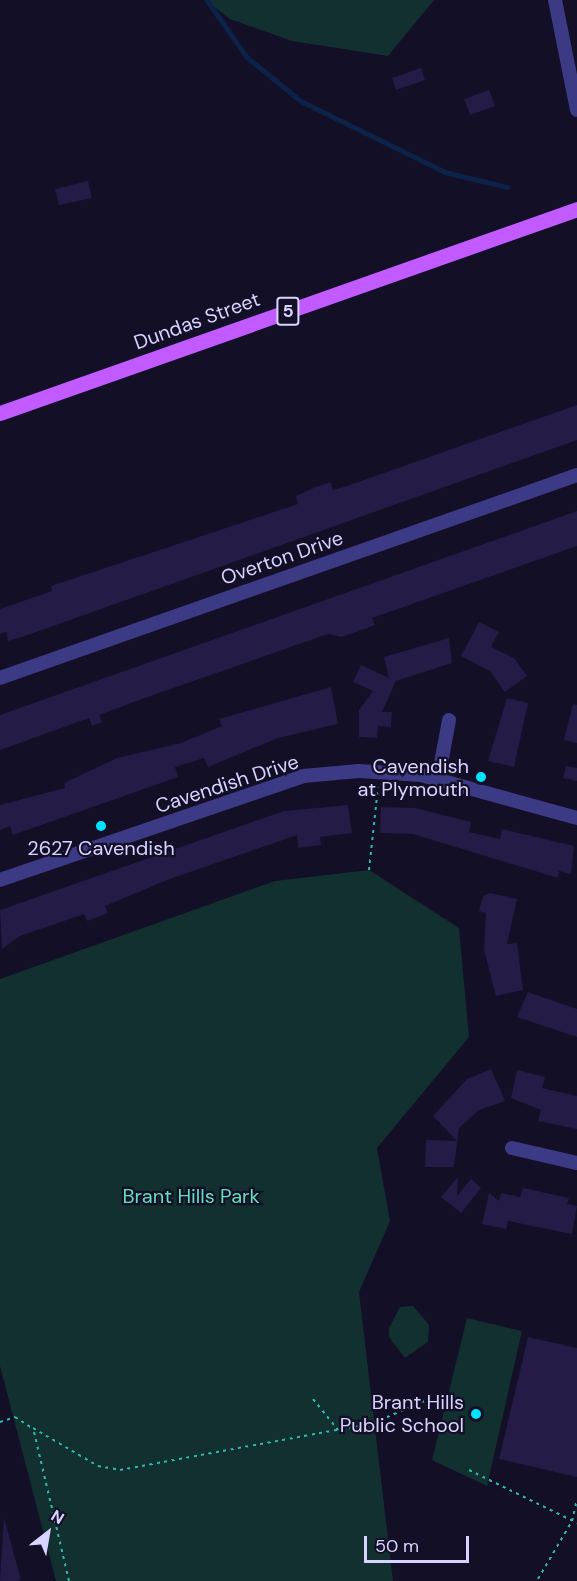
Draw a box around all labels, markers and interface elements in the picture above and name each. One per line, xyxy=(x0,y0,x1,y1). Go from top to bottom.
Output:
street label: Dundas Street xyxy=(131,287,263,355)
road number: 5 xyxy=(276,296,300,326)
street label: Overton Drive xyxy=(218,526,346,590)
street label: Cavendish Drive xyxy=(152,750,302,818)
place label: Cavendish at Plymouth xyxy=(358,754,469,801)
marker: Cavendish at Plymouth xyxy=(474,770,488,784)
marker: 2627 Cavendish xyxy=(94,819,108,833)
place label: 2627 Cavendish xyxy=(27,836,175,860)
park label: Brant Hills Park xyxy=(122,1184,260,1208)
place label: Brant Hills Public School xyxy=(340,1390,464,1437)
marker: Brant Hills Public School xyxy=(469,1407,483,1421)
north arrow xyxy=(18,1503,78,1563)
text: N xyxy=(47,1505,68,1529)
scale bar xyxy=(367,1524,472,1562)
text: 50 m xyxy=(375,1534,419,1558)

